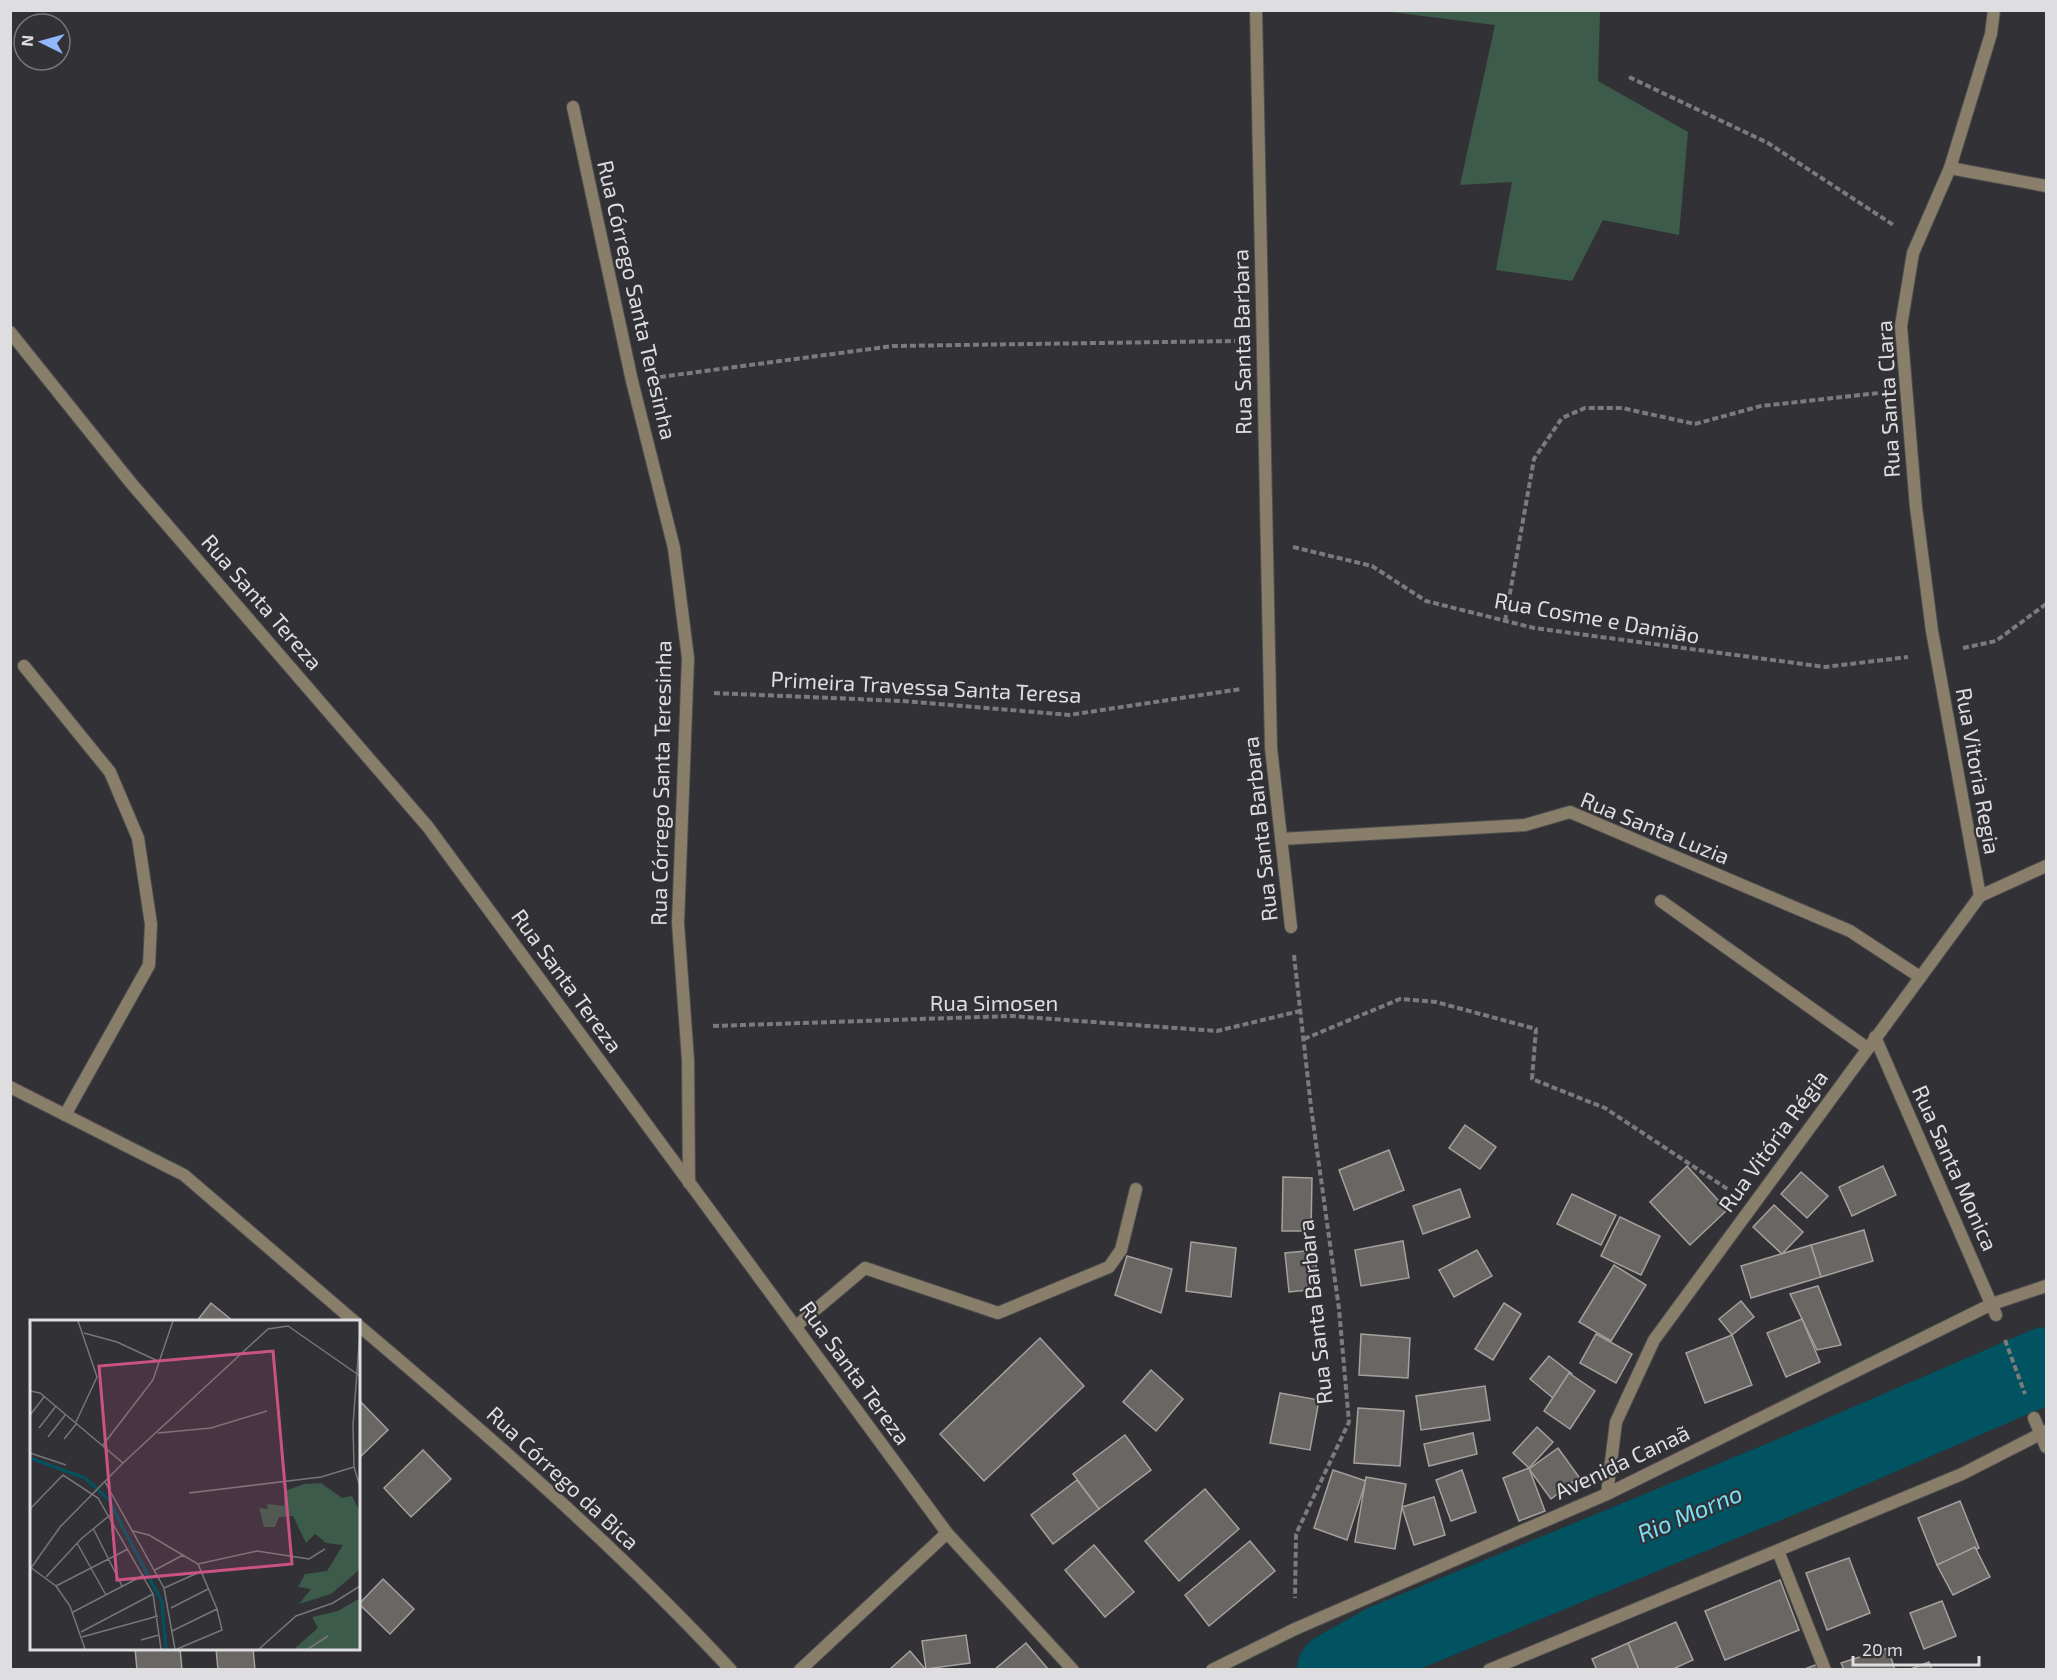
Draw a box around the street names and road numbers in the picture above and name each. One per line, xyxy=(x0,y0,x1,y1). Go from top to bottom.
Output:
street label: Rua Córrego Santa Teresinha xyxy=(593,158,683,442)
street label: Rua Santa Barbara xyxy=(1226,249,1256,435)
street label: Rua Santa Clara xyxy=(1870,320,1904,478)
street label: Rua Santa Tereza xyxy=(197,528,329,674)
street label: Rua Cosme e Damião xyxy=(1492,586,1702,648)
street label: Rua Córrego Santa Teresinha xyxy=(645,640,675,926)
street label: Primeira Travessa Santa Teresa xyxy=(770,665,1082,707)
street label: Rua Vitoria Regia xyxy=(1952,685,2006,856)
street label: Rua Santa Barbara xyxy=(1236,735,1282,923)
street label: Rua Santa Luzia xyxy=(1577,785,1734,869)
street label: Rua Santa Tereza xyxy=(507,904,629,1057)
street label: Rua Simosen xyxy=(930,989,1058,1015)
street label: Rua Vitória Régia xyxy=(1712,1065,1832,1216)
street label: Rua Santa Monica xyxy=(1908,1081,2004,1254)
street label: Rua Santa Barbara xyxy=(1291,1218,1337,1406)
street label: Rua Santa Tereza xyxy=(795,1296,917,1449)
street label: Rua Córrego da Bica xyxy=(482,1400,645,1554)
street label: Avenida Canaã xyxy=(1550,1418,1693,1504)

